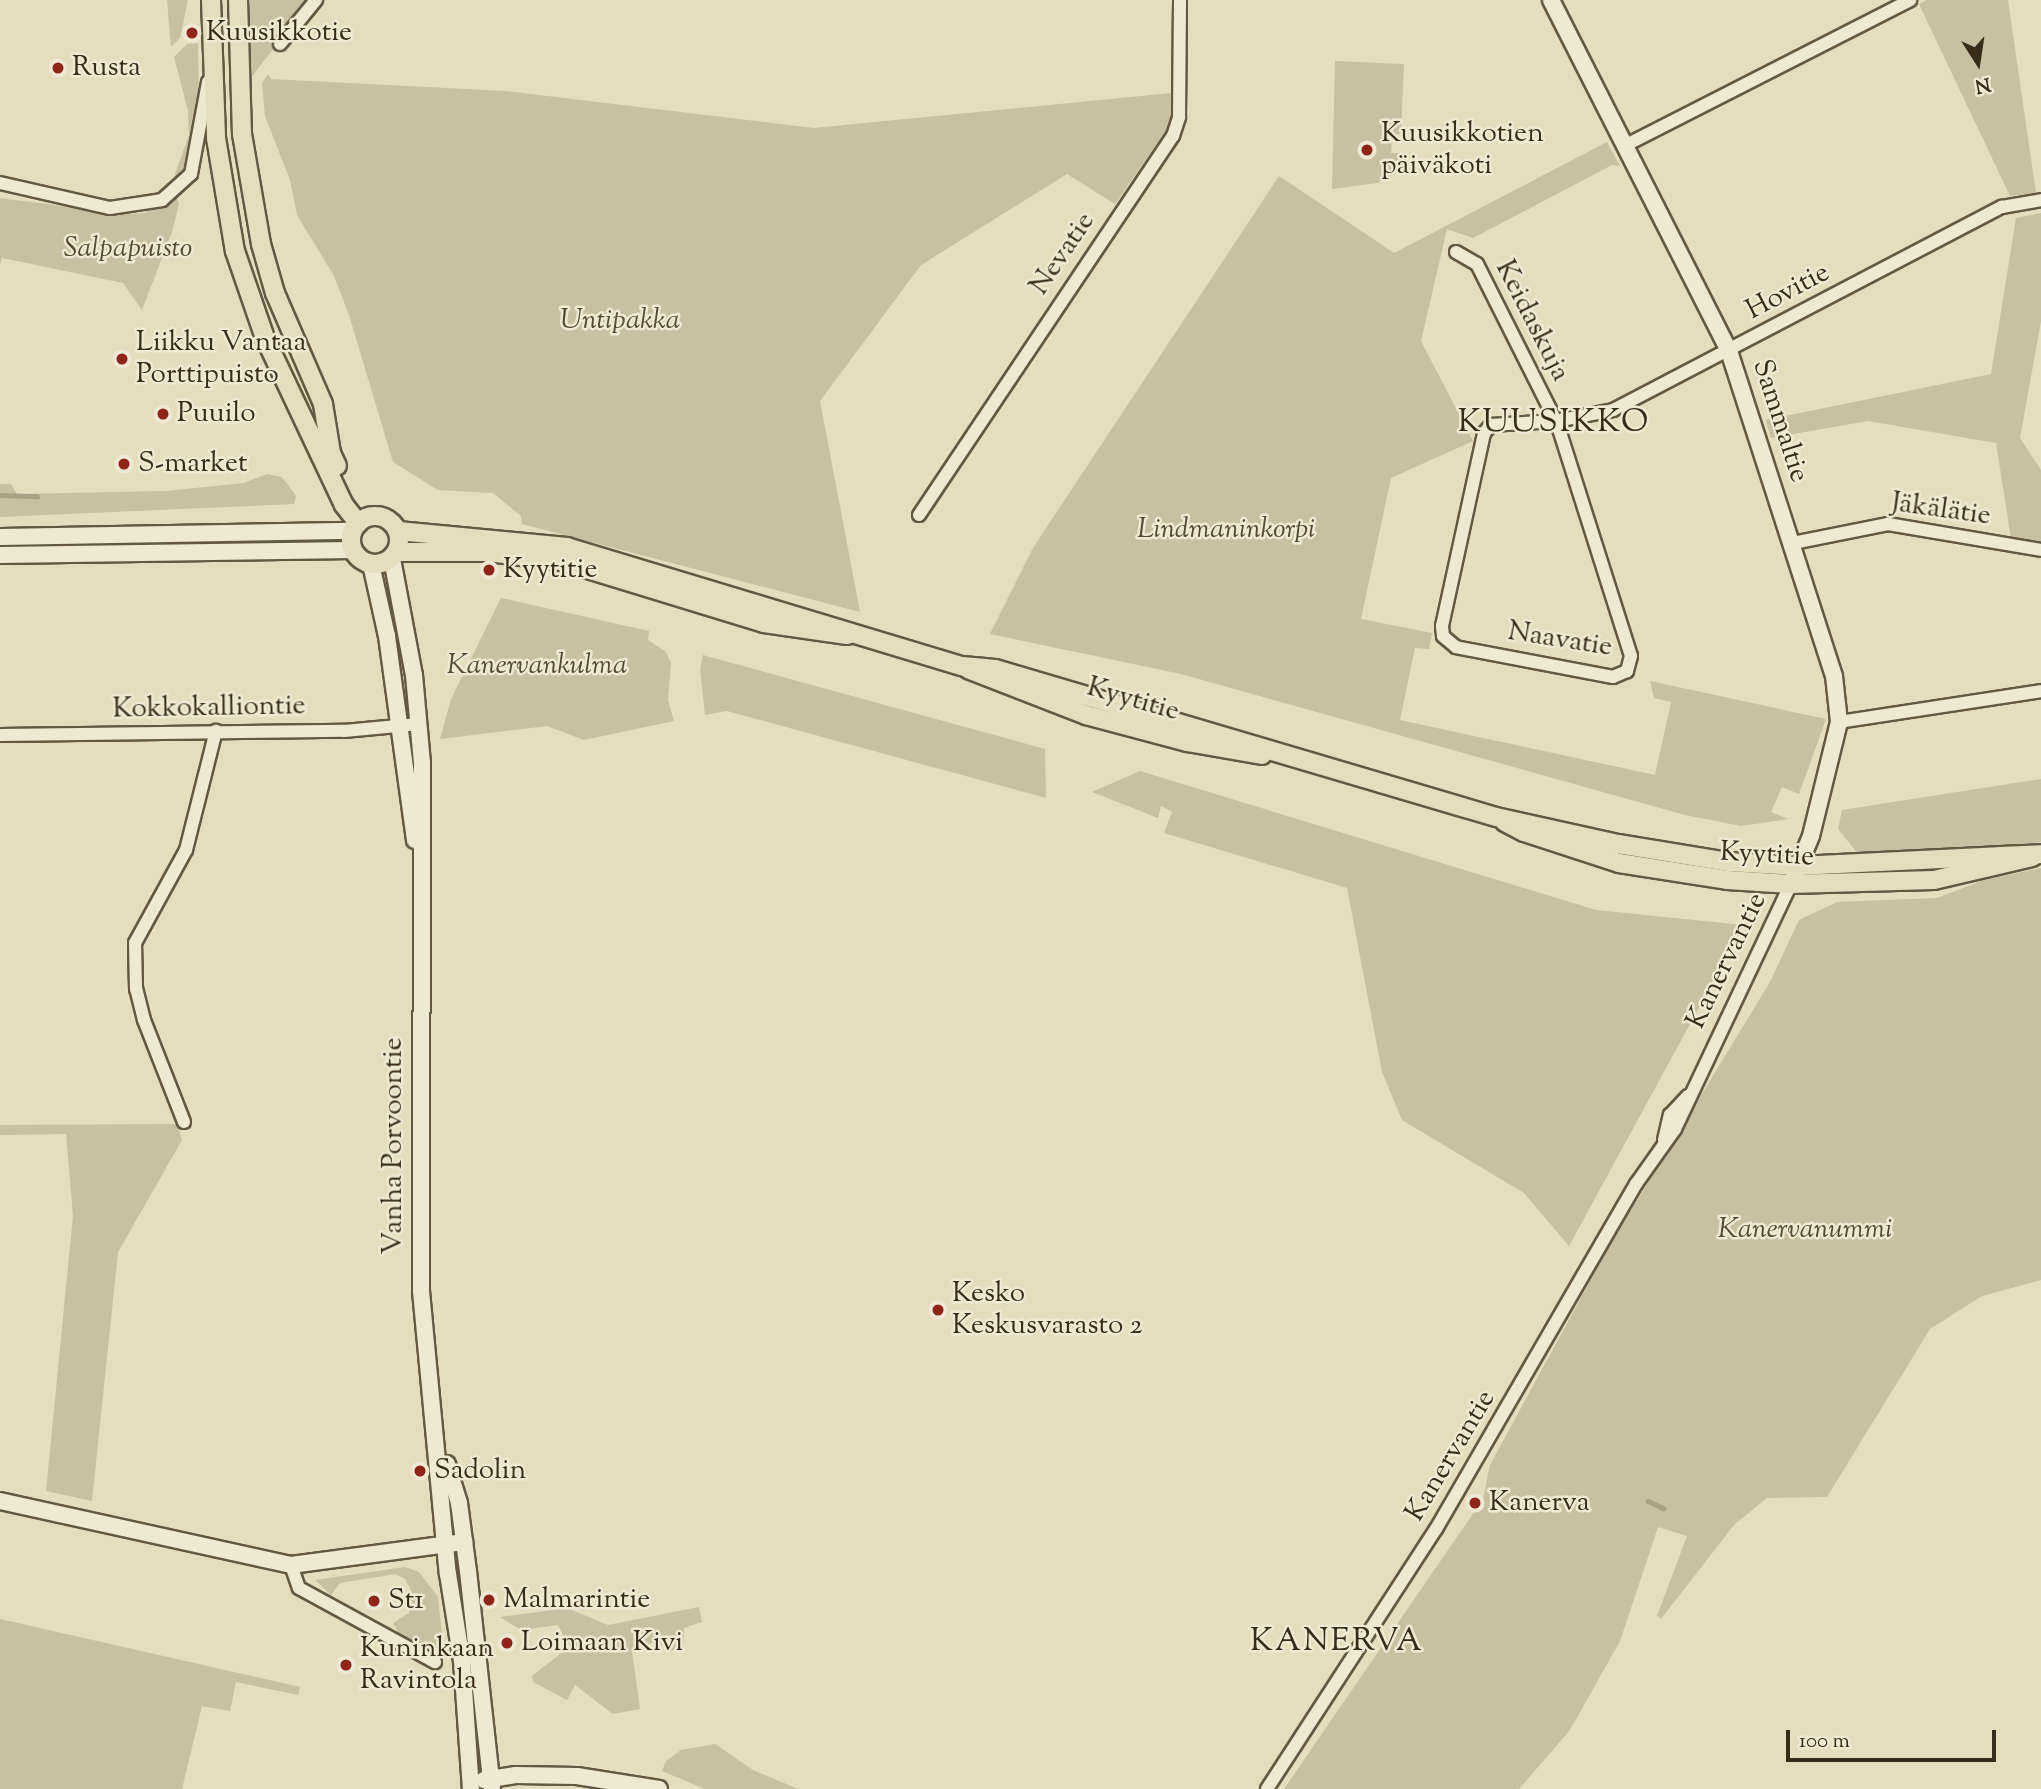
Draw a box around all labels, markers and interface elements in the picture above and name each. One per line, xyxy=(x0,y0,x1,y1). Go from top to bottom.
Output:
place label: Kuusikkotie xyxy=(206,16,352,50)
marker: Kuusikkotie xyxy=(184,25,200,41)
north arrow xyxy=(1943,28,2013,98)
place label: Rusta xyxy=(72,51,141,85)
marker: Rusta xyxy=(50,60,66,76)
text: N xyxy=(1972,69,1993,99)
place label: Kuusikkotien päiväkoti xyxy=(1381,117,1544,183)
marker: Kuusikkotien päiväkoti xyxy=(1359,142,1375,158)
street label: Nevatie xyxy=(1023,206,1103,302)
park label: Salpapuisto xyxy=(64,232,192,266)
street label: Keidaskuja xyxy=(1487,255,1577,387)
street label: Hovitie xyxy=(1741,256,1835,328)
park label: Untipakka xyxy=(560,304,680,338)
place label: Liikku Vantaa Porttipuisto xyxy=(136,326,306,392)
marker: Liikku Vantaa Porttipuisto xyxy=(114,351,130,367)
street label: Sammaltie xyxy=(1744,356,1816,486)
place label: Puuilo xyxy=(177,397,255,431)
district label: KUUSIKKO xyxy=(1459,404,1649,442)
marker: Puuilo xyxy=(155,406,171,422)
place label: S-market xyxy=(138,447,247,481)
marker: S-market xyxy=(116,456,132,472)
street label: Jäkälätie xyxy=(1889,486,1993,534)
park label: Lindmaninkorpi xyxy=(1137,513,1315,547)
place label: Kyytitie xyxy=(503,553,597,587)
marker: Kyytitie xyxy=(481,562,497,578)
street label: Naavatie xyxy=(1505,615,1615,665)
park label: Kanervankulma xyxy=(447,649,627,683)
street label: Kyytitie xyxy=(1083,671,1183,729)
street label: Kokkokalliontie xyxy=(112,690,306,726)
street label: Kyytitie xyxy=(1719,836,1815,874)
street label: Kanervantie xyxy=(1680,887,1774,1035)
street label: Vanha Porvoontie xyxy=(377,1037,411,1255)
park label: Kanervanummi xyxy=(1718,1213,1892,1247)
place label: Kesko Keskusvarasto 2 xyxy=(952,1277,1142,1343)
marker: Kesko Keskusvarasto 2 xyxy=(930,1302,946,1318)
street label: Kanervantie xyxy=(1399,1384,1503,1528)
place label: Sadolin xyxy=(434,1454,526,1488)
marker: Sadolin xyxy=(412,1463,428,1479)
place label: Kanerva xyxy=(1489,1486,1590,1520)
marker: Kanerva xyxy=(1467,1495,1483,1511)
place label: Malmarintie xyxy=(503,1583,650,1617)
place label: St1 xyxy=(388,1584,424,1618)
marker: Malmarintie xyxy=(481,1592,497,1608)
marker: St1 xyxy=(366,1593,382,1609)
district label: KANERVA xyxy=(1251,1623,1423,1661)
place label: Loimaan Kivi xyxy=(521,1626,683,1660)
place label: Kuninkaan Ravintola xyxy=(360,1632,494,1698)
marker: Loimaan Kivi xyxy=(499,1635,515,1651)
marker: Kuninkaan Ravintola xyxy=(338,1657,354,1673)
scale bar xyxy=(1789,1716,1999,1760)
text: 100 m xyxy=(1799,1727,1850,1757)

